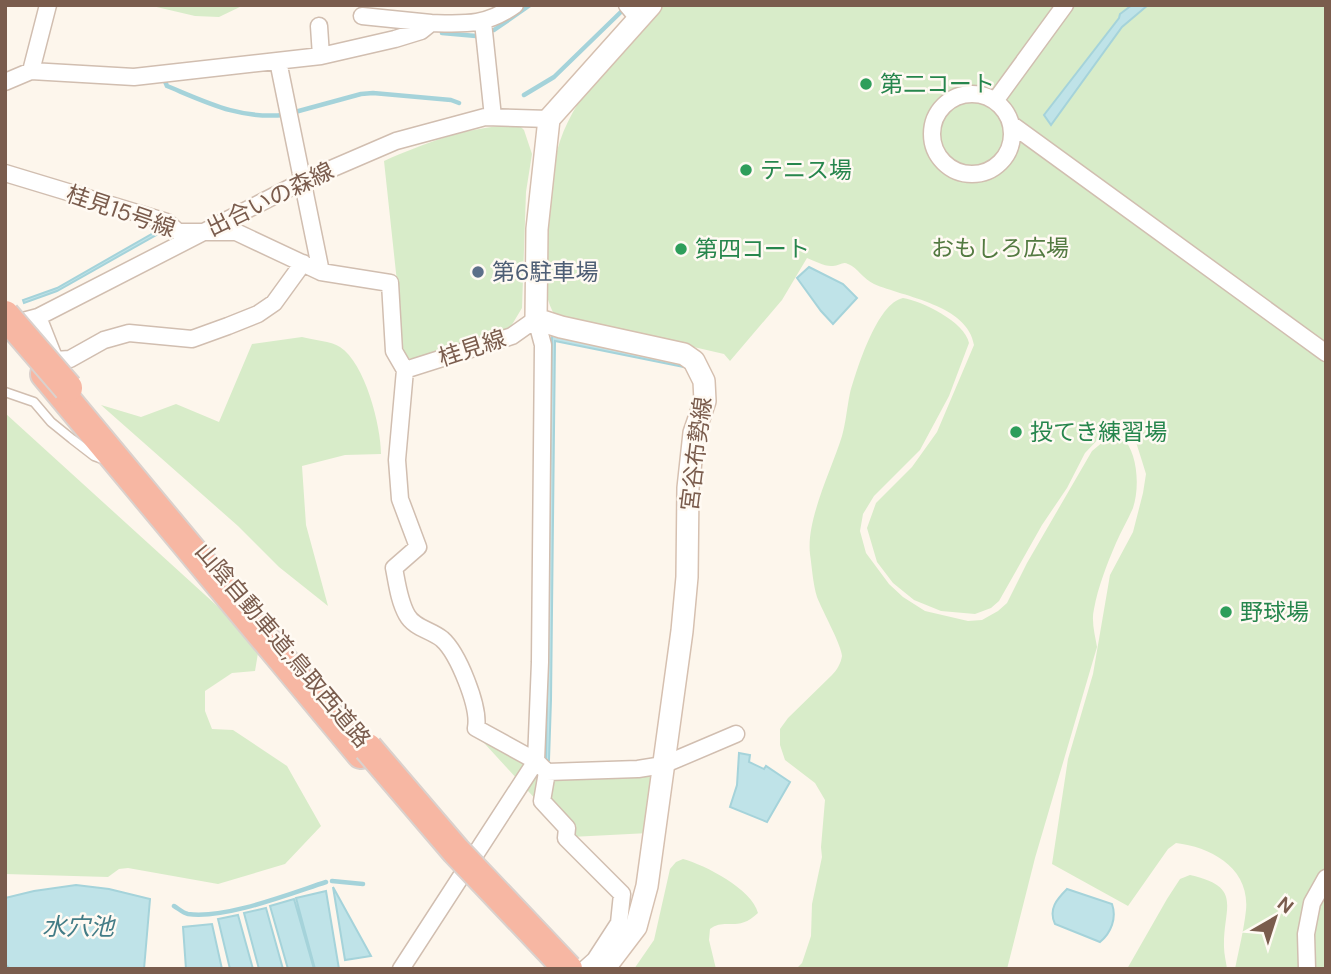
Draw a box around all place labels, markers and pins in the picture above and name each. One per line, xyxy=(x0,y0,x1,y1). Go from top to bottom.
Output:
place label: 第二コート xyxy=(880,69,995,99)
marker: 第二コート xyxy=(858,76,874,92)
place label: テニス場 xyxy=(760,155,852,185)
marker: テニス場 xyxy=(738,162,754,178)
place label: 第四コート xyxy=(695,234,810,264)
marker: 第四コート xyxy=(673,241,689,257)
place label: 第6駐車場 xyxy=(492,257,598,287)
marker: 第6駐車場 xyxy=(470,264,486,280)
place label: 投てき練習場 xyxy=(1030,417,1167,447)
marker: 投てき練習場 xyxy=(1008,424,1024,440)
place label: 野球場 xyxy=(1240,597,1309,627)
marker: 野球場 xyxy=(1218,604,1234,620)

